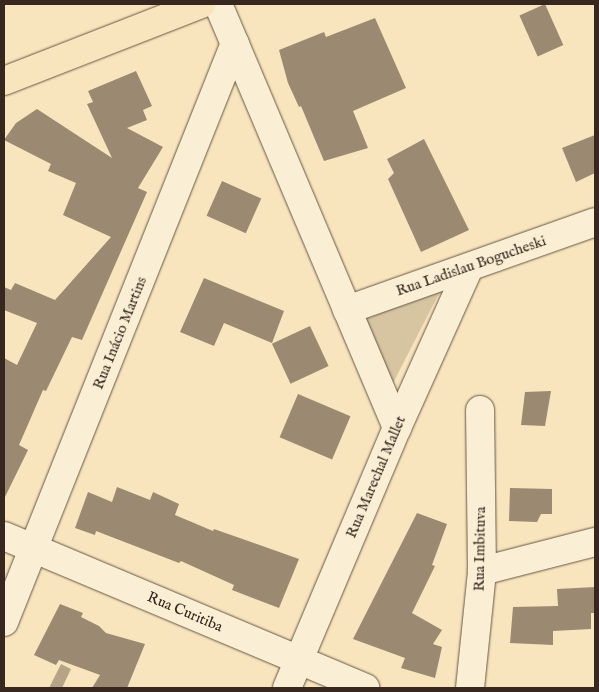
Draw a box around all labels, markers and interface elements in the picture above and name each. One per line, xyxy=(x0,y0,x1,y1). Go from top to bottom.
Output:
street label: Rua Ladislau Bogucheski xyxy=(394,232,548,300)
street label: Rua Inácio Martins xyxy=(89,274,151,392)
street label: Rua Marechal Mallet xyxy=(342,413,410,541)
street label: Rua Imbituva xyxy=(470,506,490,592)
street label: Rua Curitiba xyxy=(144,588,226,636)

